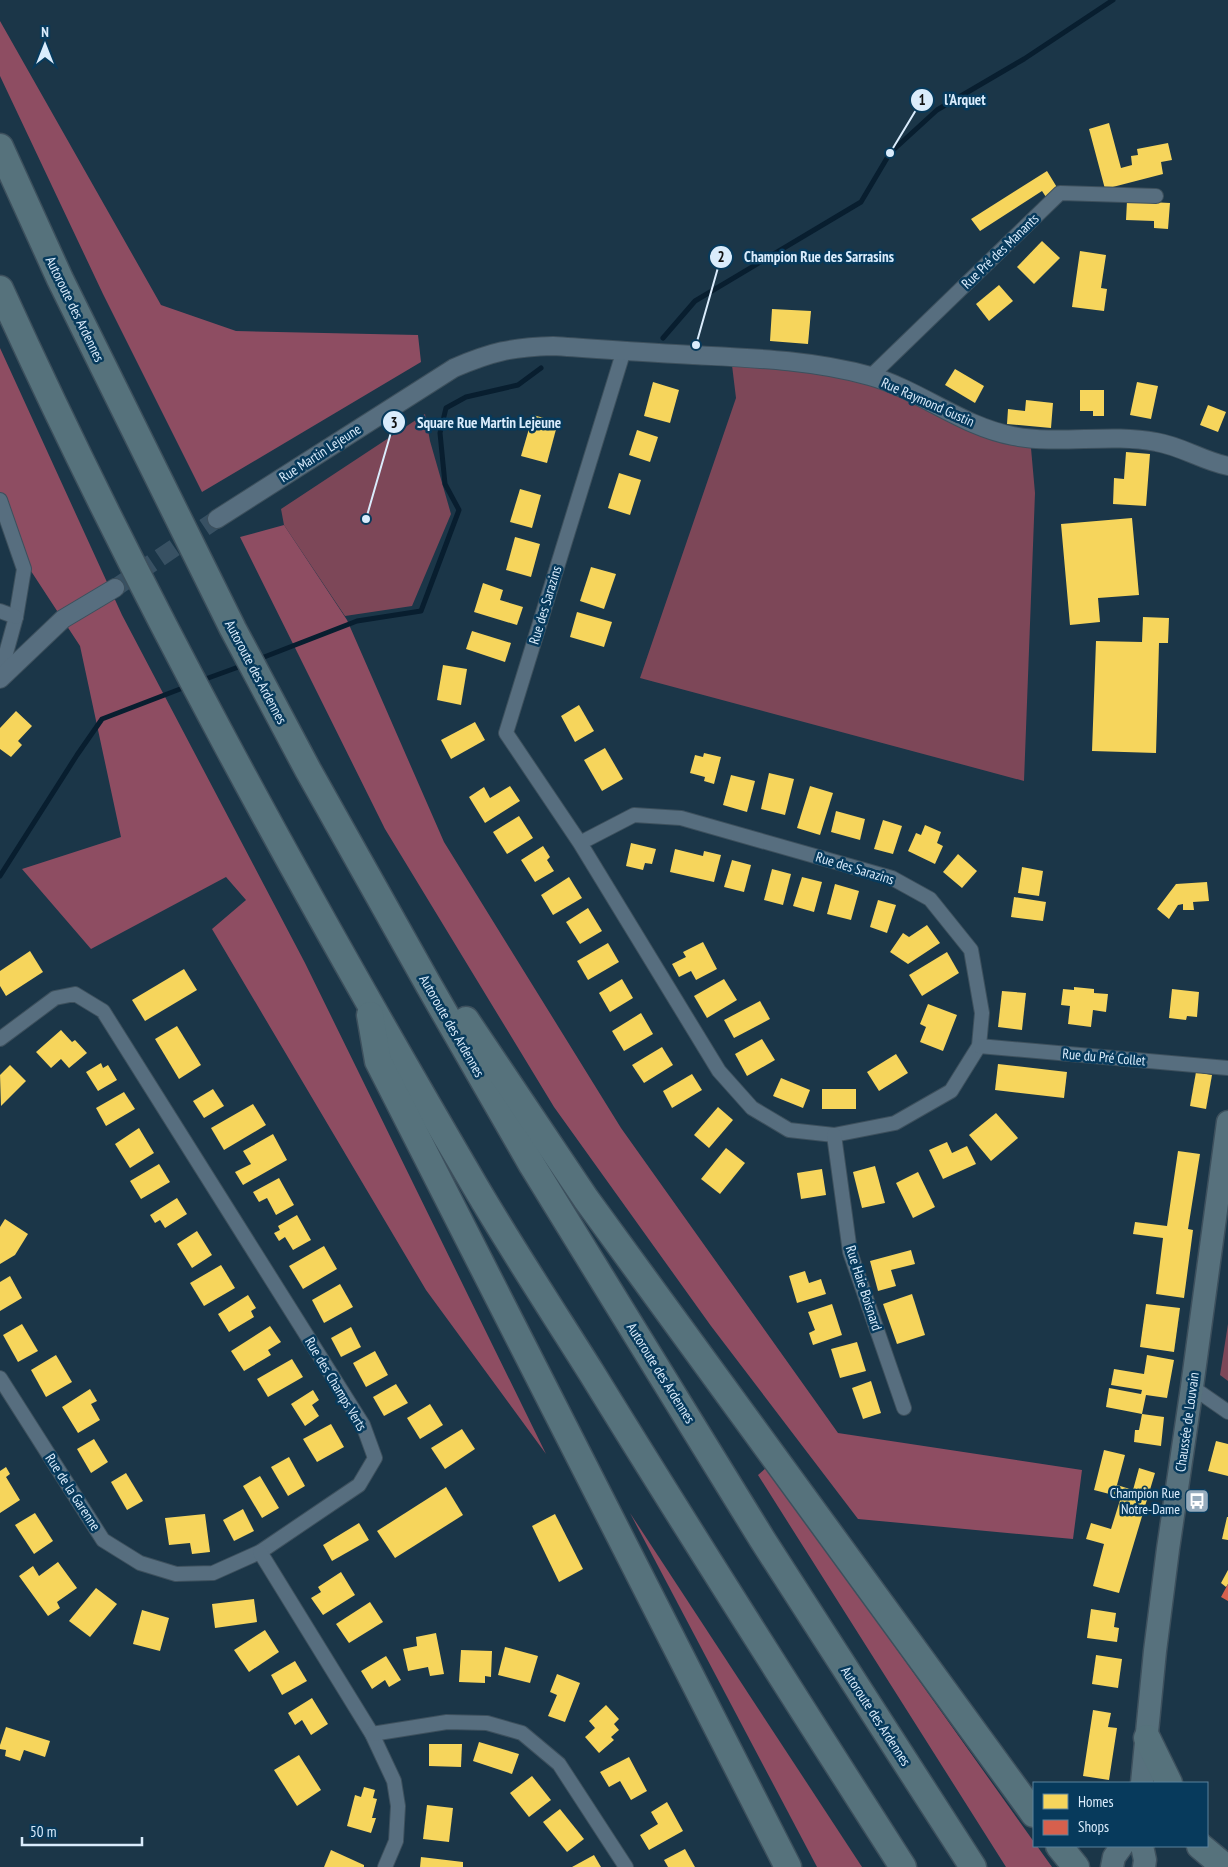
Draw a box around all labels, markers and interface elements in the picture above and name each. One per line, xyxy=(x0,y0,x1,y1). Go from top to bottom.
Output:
north arrow xyxy=(20,20,70,70)
text: N xyxy=(41,23,49,41)
callout: l'Arquet xyxy=(909,85,995,115)
text: 1 xyxy=(918,90,926,109)
text: l'Arquet xyxy=(944,90,986,109)
street label: Rue Pré des Manants xyxy=(958,209,1043,292)
callout: Champion Rue des Sarrasins xyxy=(709,242,903,272)
text: 2 xyxy=(717,247,725,266)
text: Champion Rue des Sarrasins xyxy=(744,247,894,266)
street label: Autoroute des Ardennes xyxy=(42,253,108,365)
street label: Rue Raymond Gustin xyxy=(879,373,977,431)
callout: Square Rue Martin Lejeune xyxy=(382,407,571,437)
text: 3 xyxy=(390,413,398,432)
text: Square Rue Martin Lejeune xyxy=(417,413,561,432)
street label: Rue Martin Lejeune xyxy=(276,420,365,486)
street label: Rue des Sarazins xyxy=(525,563,566,646)
street label: Autoroute des Ardennes xyxy=(221,617,291,727)
street label: Rue des Sarazins xyxy=(814,848,897,889)
street label: Autoroute des Ardennes xyxy=(415,972,489,1081)
street label: Rue du Pré Collet xyxy=(1062,1044,1146,1070)
street label: Rue Haie Boisnard xyxy=(842,1243,886,1333)
street label: Autoroute des Ardennes xyxy=(623,1319,699,1427)
street label: Rue des Champs Verts xyxy=(301,1334,371,1434)
street label: Chaussée de Louvain xyxy=(1171,1371,1203,1473)
street label: Rue de la Garenne xyxy=(41,1450,105,1534)
place label: Champion Rue Notre-Dame xyxy=(1110,1484,1180,1518)
bus stop icon: Champion Rue Notre-Dame xyxy=(1184,1488,1210,1514)
street label: Autoroute des Ardennes xyxy=(837,1663,915,1769)
legend xyxy=(1033,1782,1208,1847)
text: Homes xyxy=(1078,1792,1114,1811)
scale bar xyxy=(22,1814,142,1846)
text: Shops xyxy=(1078,1817,1109,1836)
text: 50 m xyxy=(30,1822,56,1841)

